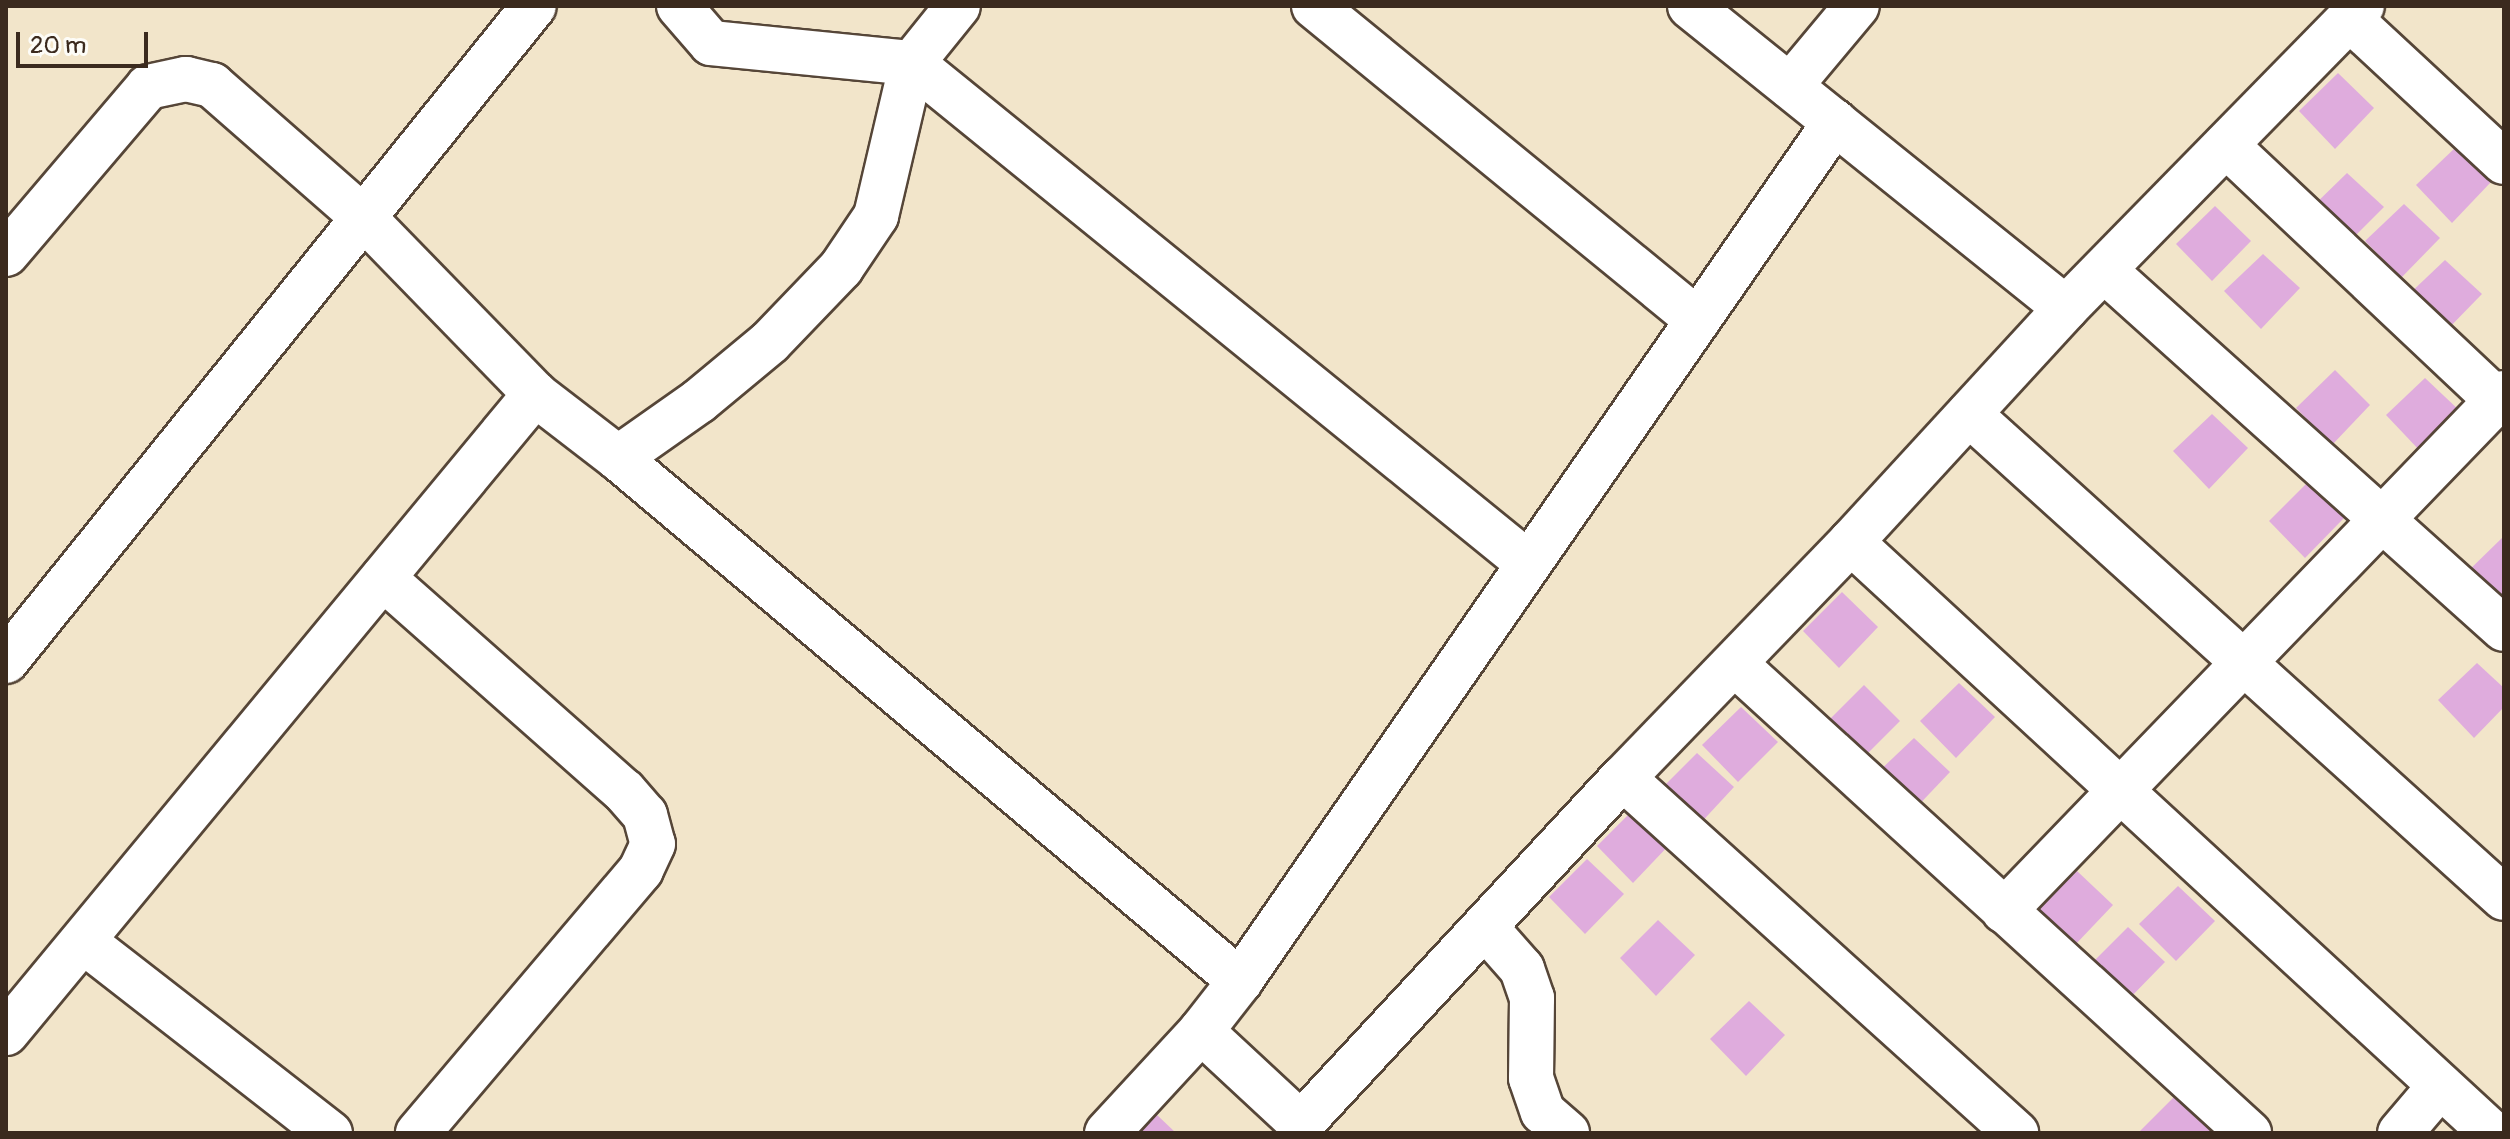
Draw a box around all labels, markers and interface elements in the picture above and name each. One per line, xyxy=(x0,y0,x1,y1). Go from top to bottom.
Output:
scale bar xyxy=(20,16,152,66)
text: 20 m xyxy=(30,31,86,60)

